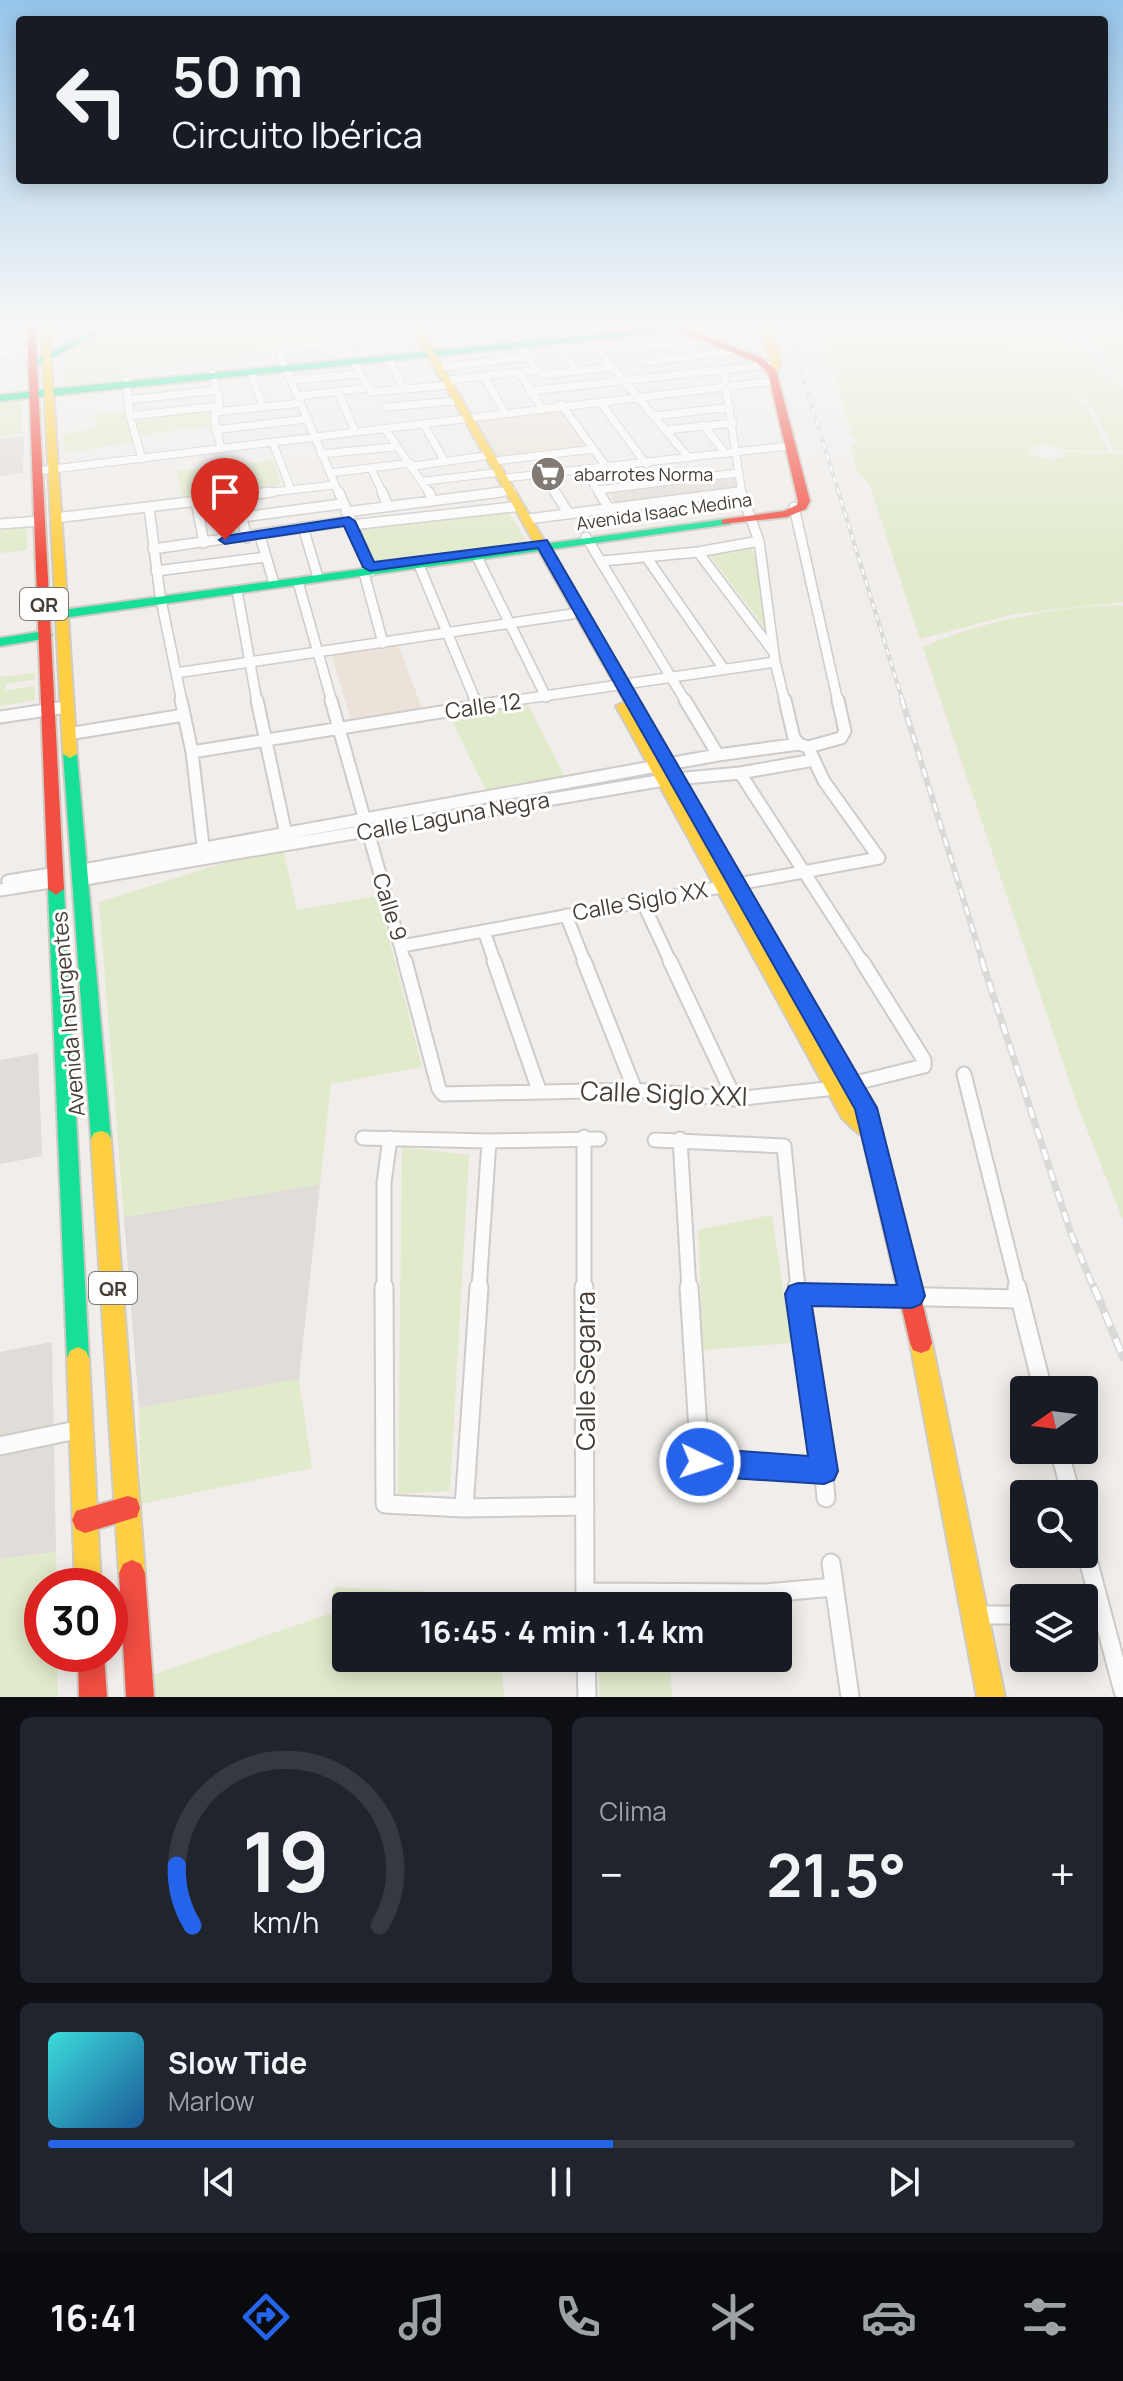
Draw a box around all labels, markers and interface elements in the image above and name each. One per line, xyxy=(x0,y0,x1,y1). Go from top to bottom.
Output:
text: 50 m xyxy=(172,37,303,114)
icon: left xyxy=(40,48,144,152)
text: Circuito Ibérica xyxy=(172,110,423,159)
supermarket icon: abarrotes Norma xyxy=(529,455,567,493)
pin xyxy=(191,458,259,540)
place label: abarrotes Norma xyxy=(574,462,713,486)
icon: arrive xyxy=(203,470,247,514)
street label: Avenida Isaac Medina xyxy=(575,487,753,535)
road number: QR xyxy=(20,588,68,620)
street label: Calle 12 xyxy=(443,686,523,726)
street label: Calle Laguna Negra xyxy=(354,784,552,848)
street label: Calle 9 xyxy=(366,870,414,944)
street label: Calle Siglo XX xyxy=(570,874,710,928)
street label: Avenida Insurgentes xyxy=(44,910,92,1118)
street label: Calle Siglo XXI xyxy=(580,1072,748,1114)
road number: QR xyxy=(89,1272,137,1304)
street label: Calle Segarra xyxy=(567,1291,603,1451)
north arrow xyxy=(1010,1376,1098,1464)
map controls xyxy=(1010,1376,1098,1672)
position arrow xyxy=(658,1420,742,1504)
button: search xyxy=(1010,1480,1098,1568)
speed limit sign: 30 xyxy=(24,1568,128,1672)
button: layers xyxy=(1010,1584,1098,1672)
text: 16:45 · 4 min · 1.4 km xyxy=(420,1611,704,1652)
text: Clima xyxy=(600,1793,667,1829)
text: 19 xyxy=(242,1803,330,1917)
text: 21.5° xyxy=(766,1833,906,1915)
text: − xyxy=(600,1844,623,1904)
text: + xyxy=(1050,1844,1075,1904)
text: km/h xyxy=(253,1903,319,1942)
text: Slow Tide xyxy=(168,2042,307,2083)
text: Marlow xyxy=(168,2083,255,2119)
icon: previous xyxy=(197,2160,241,2204)
icon: pause xyxy=(539,2160,583,2204)
icon: next xyxy=(882,2160,926,2204)
icon: directions xyxy=(238,2289,294,2345)
icon: music xyxy=(394,2289,450,2345)
icon: phone xyxy=(550,2289,606,2345)
icon: climate xyxy=(705,2289,761,2345)
icon: car xyxy=(861,2289,917,2345)
icon: filters xyxy=(1017,2289,1073,2345)
text: 16:41 xyxy=(50,2293,138,2342)

